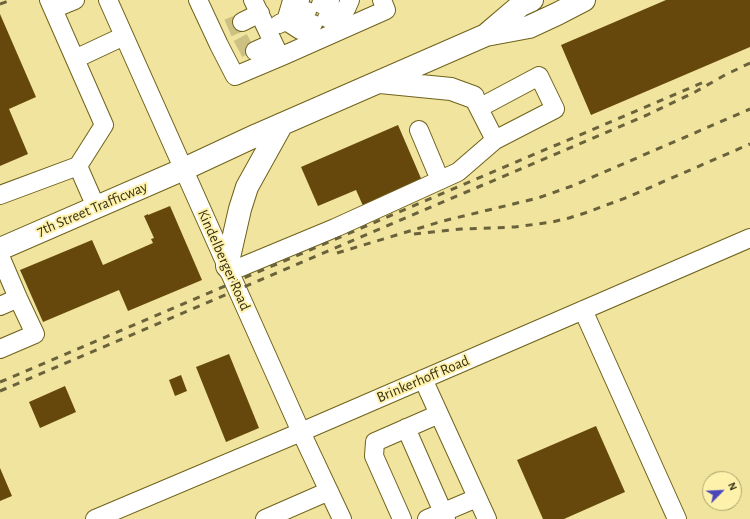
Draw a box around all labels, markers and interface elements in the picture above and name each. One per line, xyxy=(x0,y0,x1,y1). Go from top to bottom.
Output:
street label: 7th Street Trafficway xyxy=(34,178,150,240)
street label: Kindelberger Road xyxy=(194,207,254,313)
street label: Brinkerhoff Road xyxy=(374,351,472,407)
north arrow xyxy=(702,471,742,511)
text: N xyxy=(726,481,739,492)

